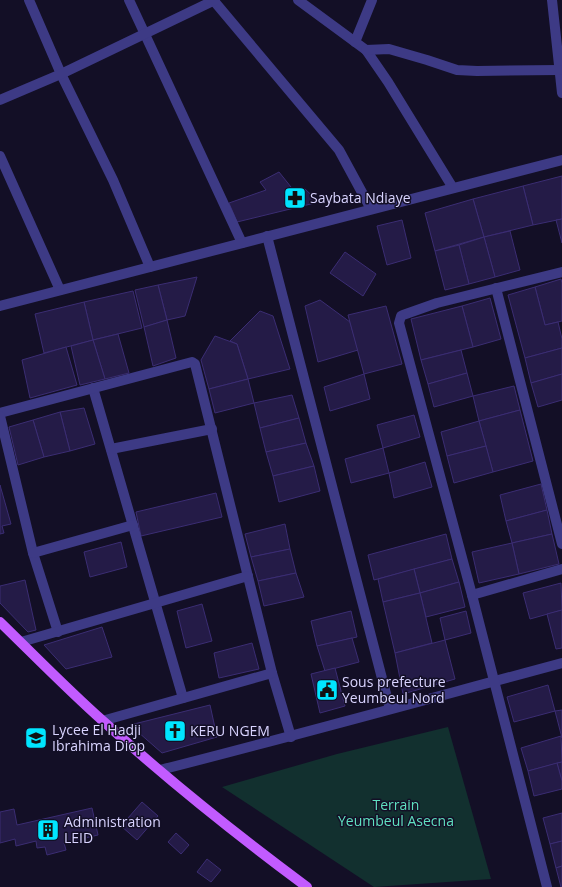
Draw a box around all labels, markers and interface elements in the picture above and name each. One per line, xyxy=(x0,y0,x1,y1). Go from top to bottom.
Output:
pharmacy icon: Saybata Ndiaye xyxy=(282,185,308,211)
place label: Saybata Ndiaye xyxy=(310,188,411,207)
place label: Sous prefecture Yeumbeul Nord xyxy=(342,672,446,707)
public building icon: Sous prefecture Yeumbeul Nord xyxy=(314,677,340,703)
church icon: KERU NGEM xyxy=(162,718,188,744)
place label: Lycee El Hadji Ibrahima Diop xyxy=(52,720,145,755)
place label: KERU NGEM xyxy=(190,721,270,740)
school or university icon: Lycee El Hadji Ibrahima Diop xyxy=(23,725,49,751)
park label: Terrain Yeumbeul Asecna xyxy=(338,795,454,830)
place label: Administration LEID xyxy=(64,812,161,847)
building icon: Administration LEID xyxy=(35,817,61,843)

